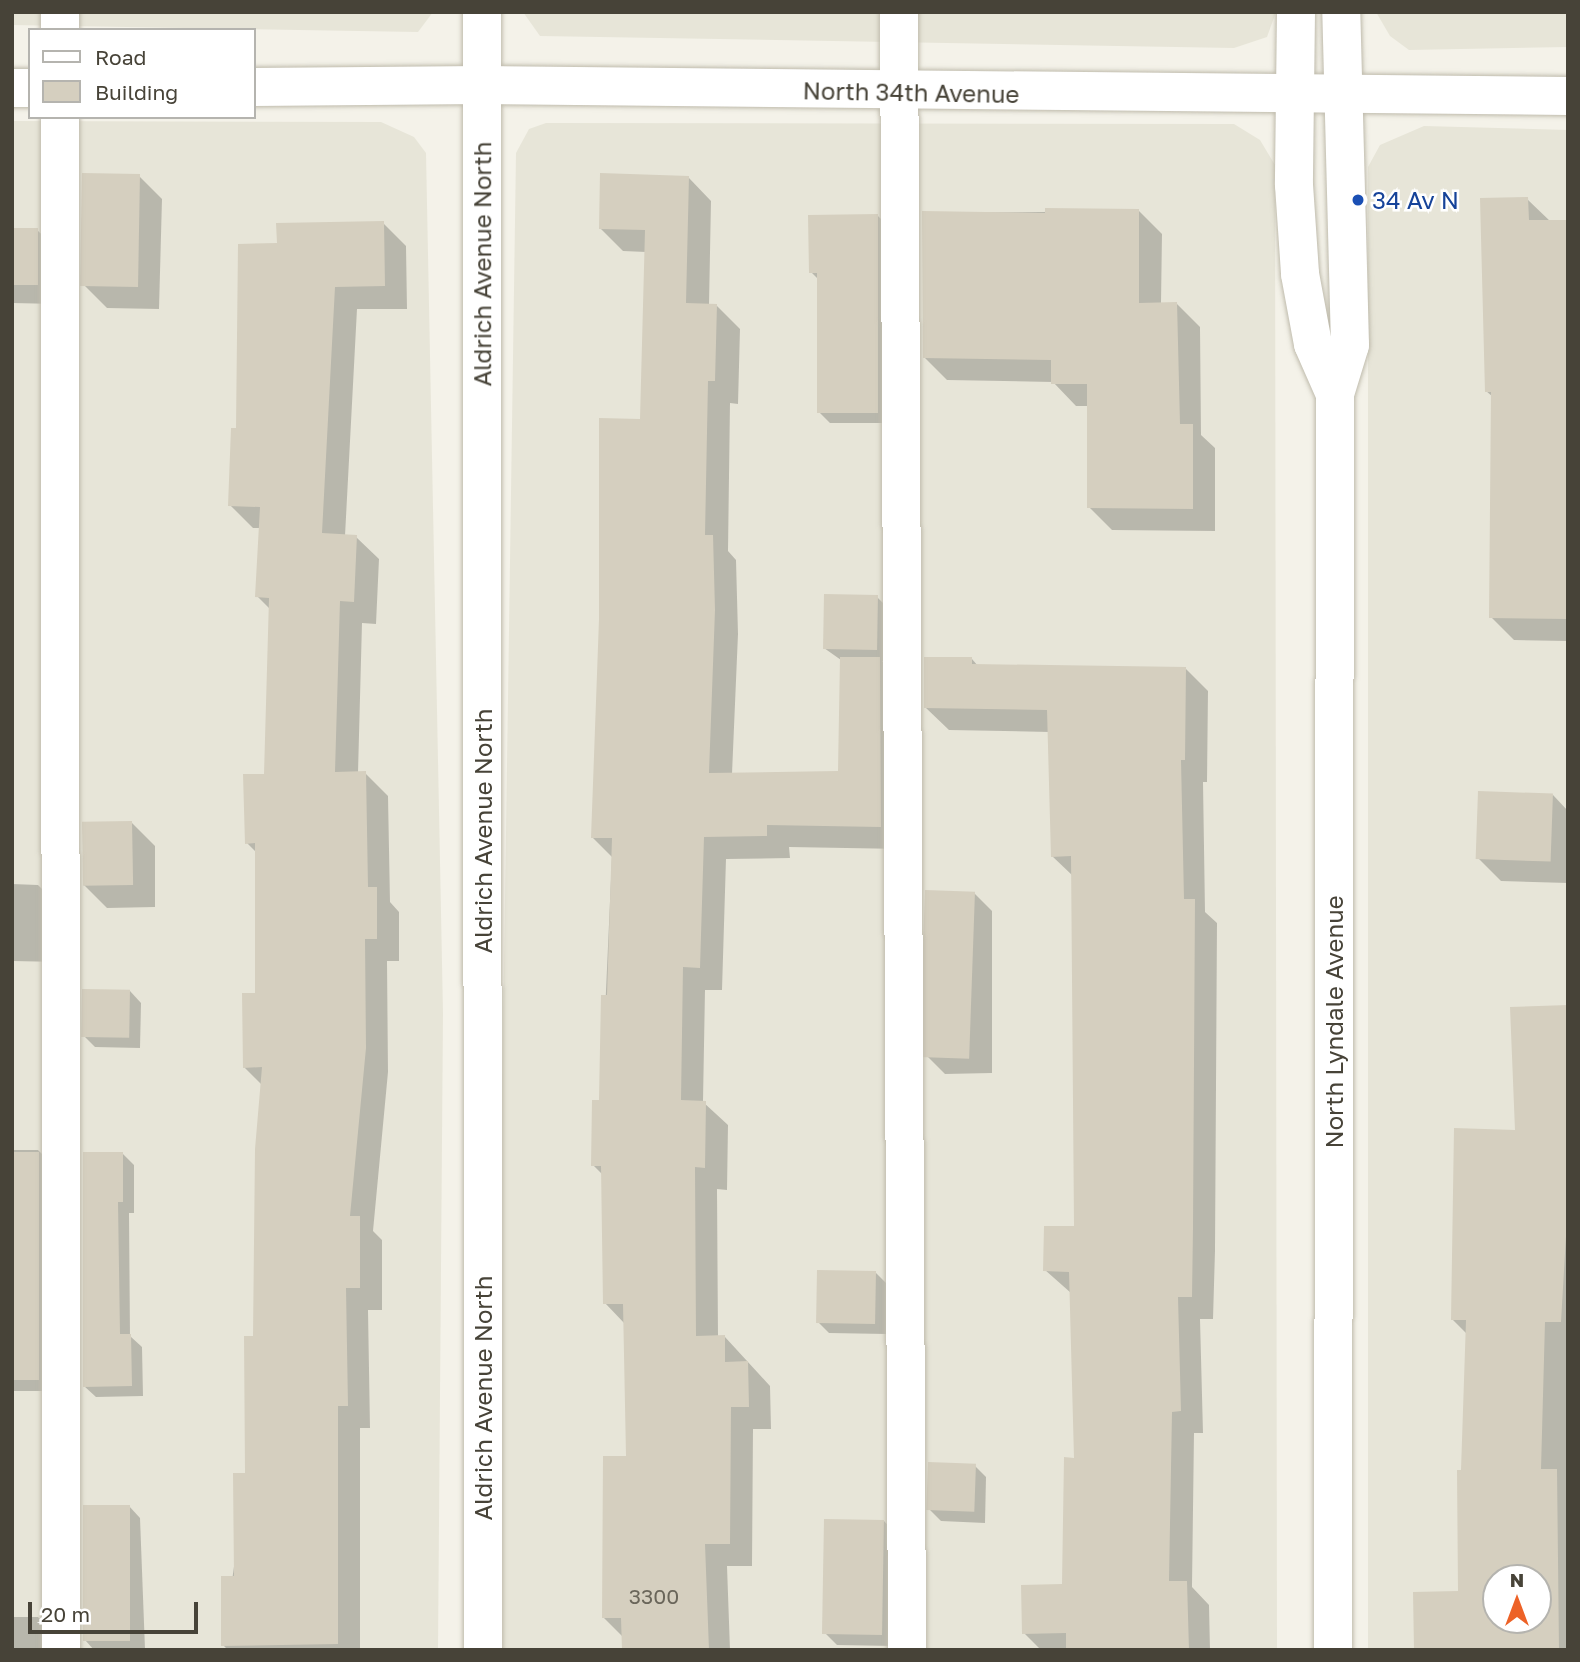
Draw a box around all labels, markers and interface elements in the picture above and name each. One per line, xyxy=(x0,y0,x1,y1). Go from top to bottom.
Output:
legend xyxy=(28,28,256,119)
text: Road xyxy=(95,44,146,70)
street label: North 34th Avenue xyxy=(802,76,1020,108)
text: Building xyxy=(95,79,178,105)
street label: Aldrich Avenue North xyxy=(468,142,496,386)
place label: 34 Av N xyxy=(1372,186,1459,214)
marker: 34 Av N xyxy=(1350,192,1366,208)
street label: Aldrich Avenue North xyxy=(469,709,497,953)
street label: North Lyndale Avenue xyxy=(1320,895,1348,1149)
street label: Aldrich Avenue North xyxy=(469,1276,497,1520)
north arrow xyxy=(1482,1564,1552,1634)
text: N xyxy=(1510,1568,1524,1591)
house number: 3300 xyxy=(629,1583,679,1609)
scale bar xyxy=(32,1588,201,1632)
text: 20 m xyxy=(41,1601,90,1627)

